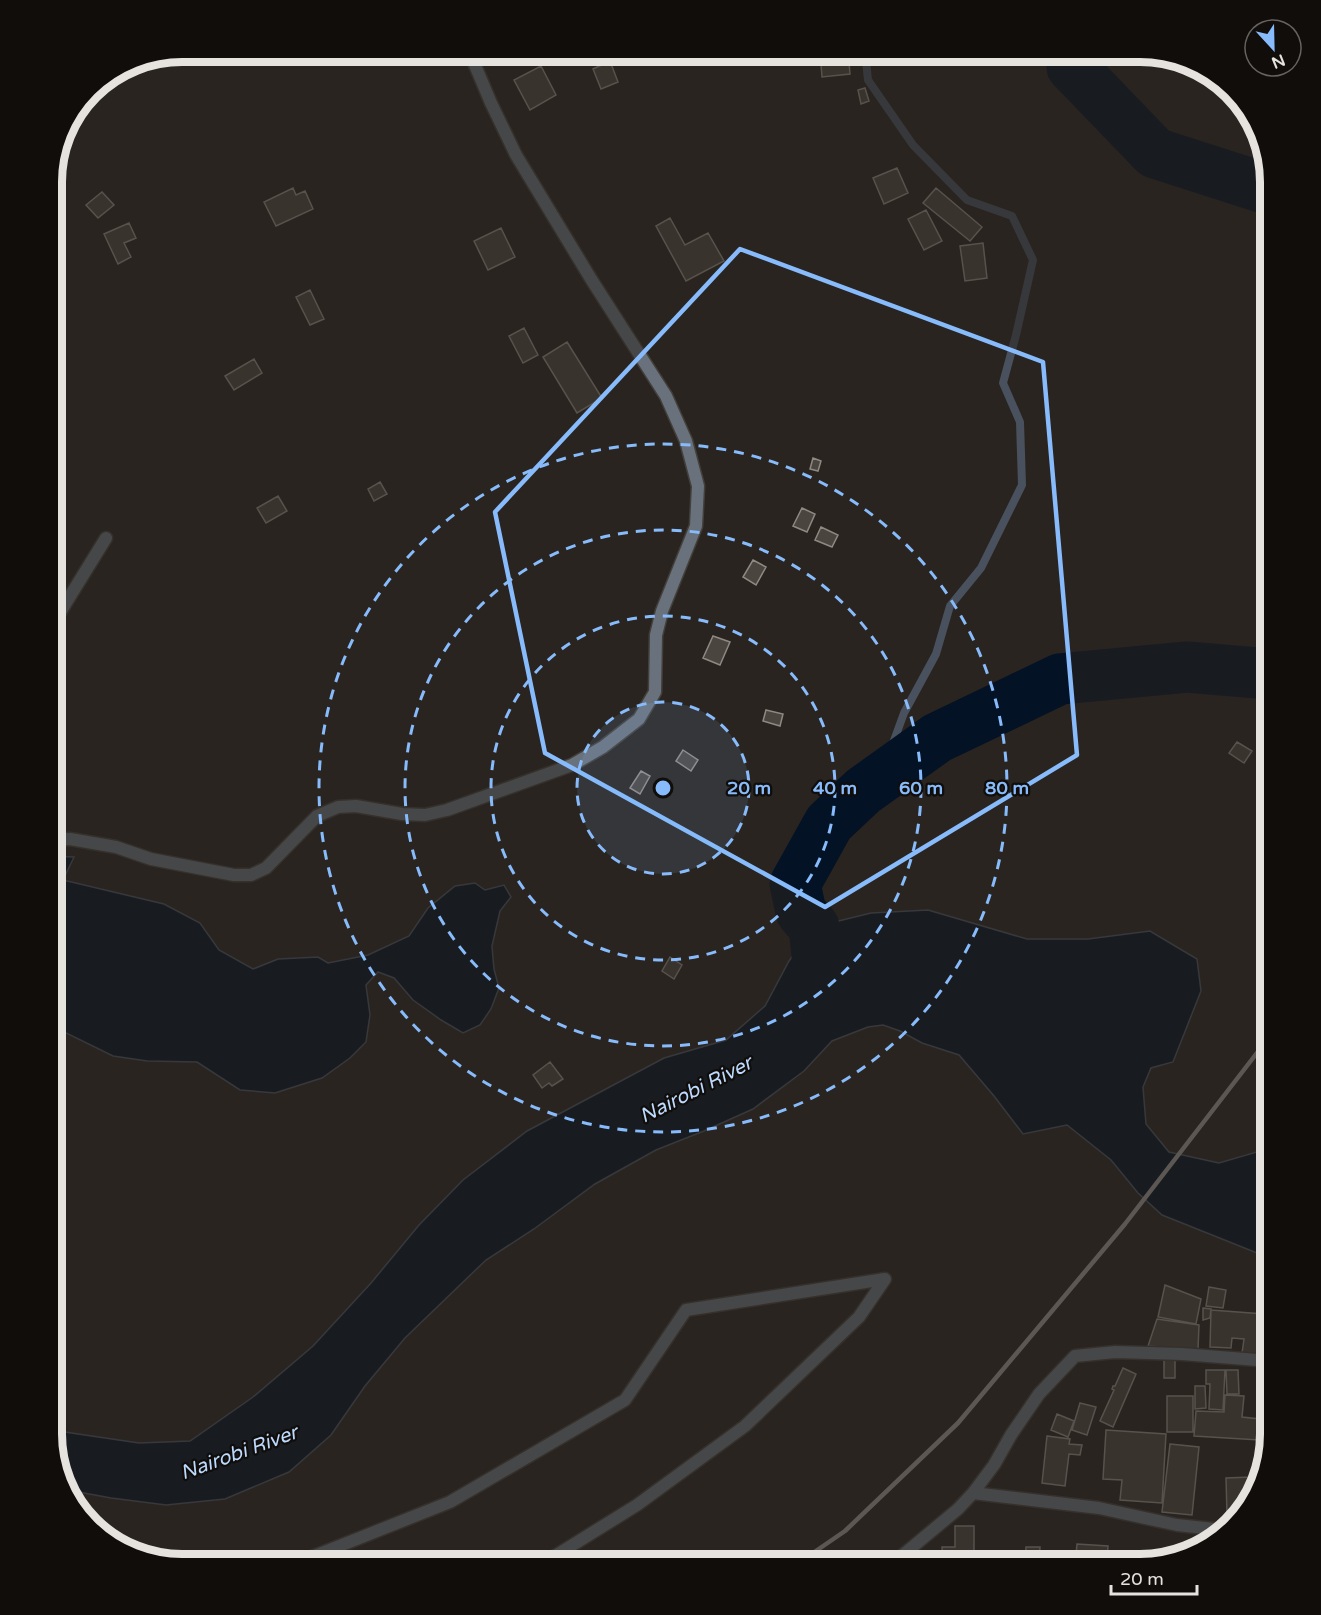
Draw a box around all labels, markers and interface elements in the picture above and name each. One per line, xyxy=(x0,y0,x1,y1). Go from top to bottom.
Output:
north arrow xyxy=(1243,18,1303,78)
text: N xyxy=(1269,49,1288,73)
text: 20 m xyxy=(727,777,771,799)
text: 40 m xyxy=(813,777,857,799)
text: 60 m xyxy=(899,777,943,799)
text: 80 m xyxy=(985,777,1029,799)
centre of rings xyxy=(653,778,673,798)
water label: Nairobi River xyxy=(636,1050,758,1129)
water label: Nairobi River xyxy=(177,1420,303,1485)
scale bar xyxy=(1111,1558,1196,1596)
text: 20 m xyxy=(1120,1568,1164,1590)

